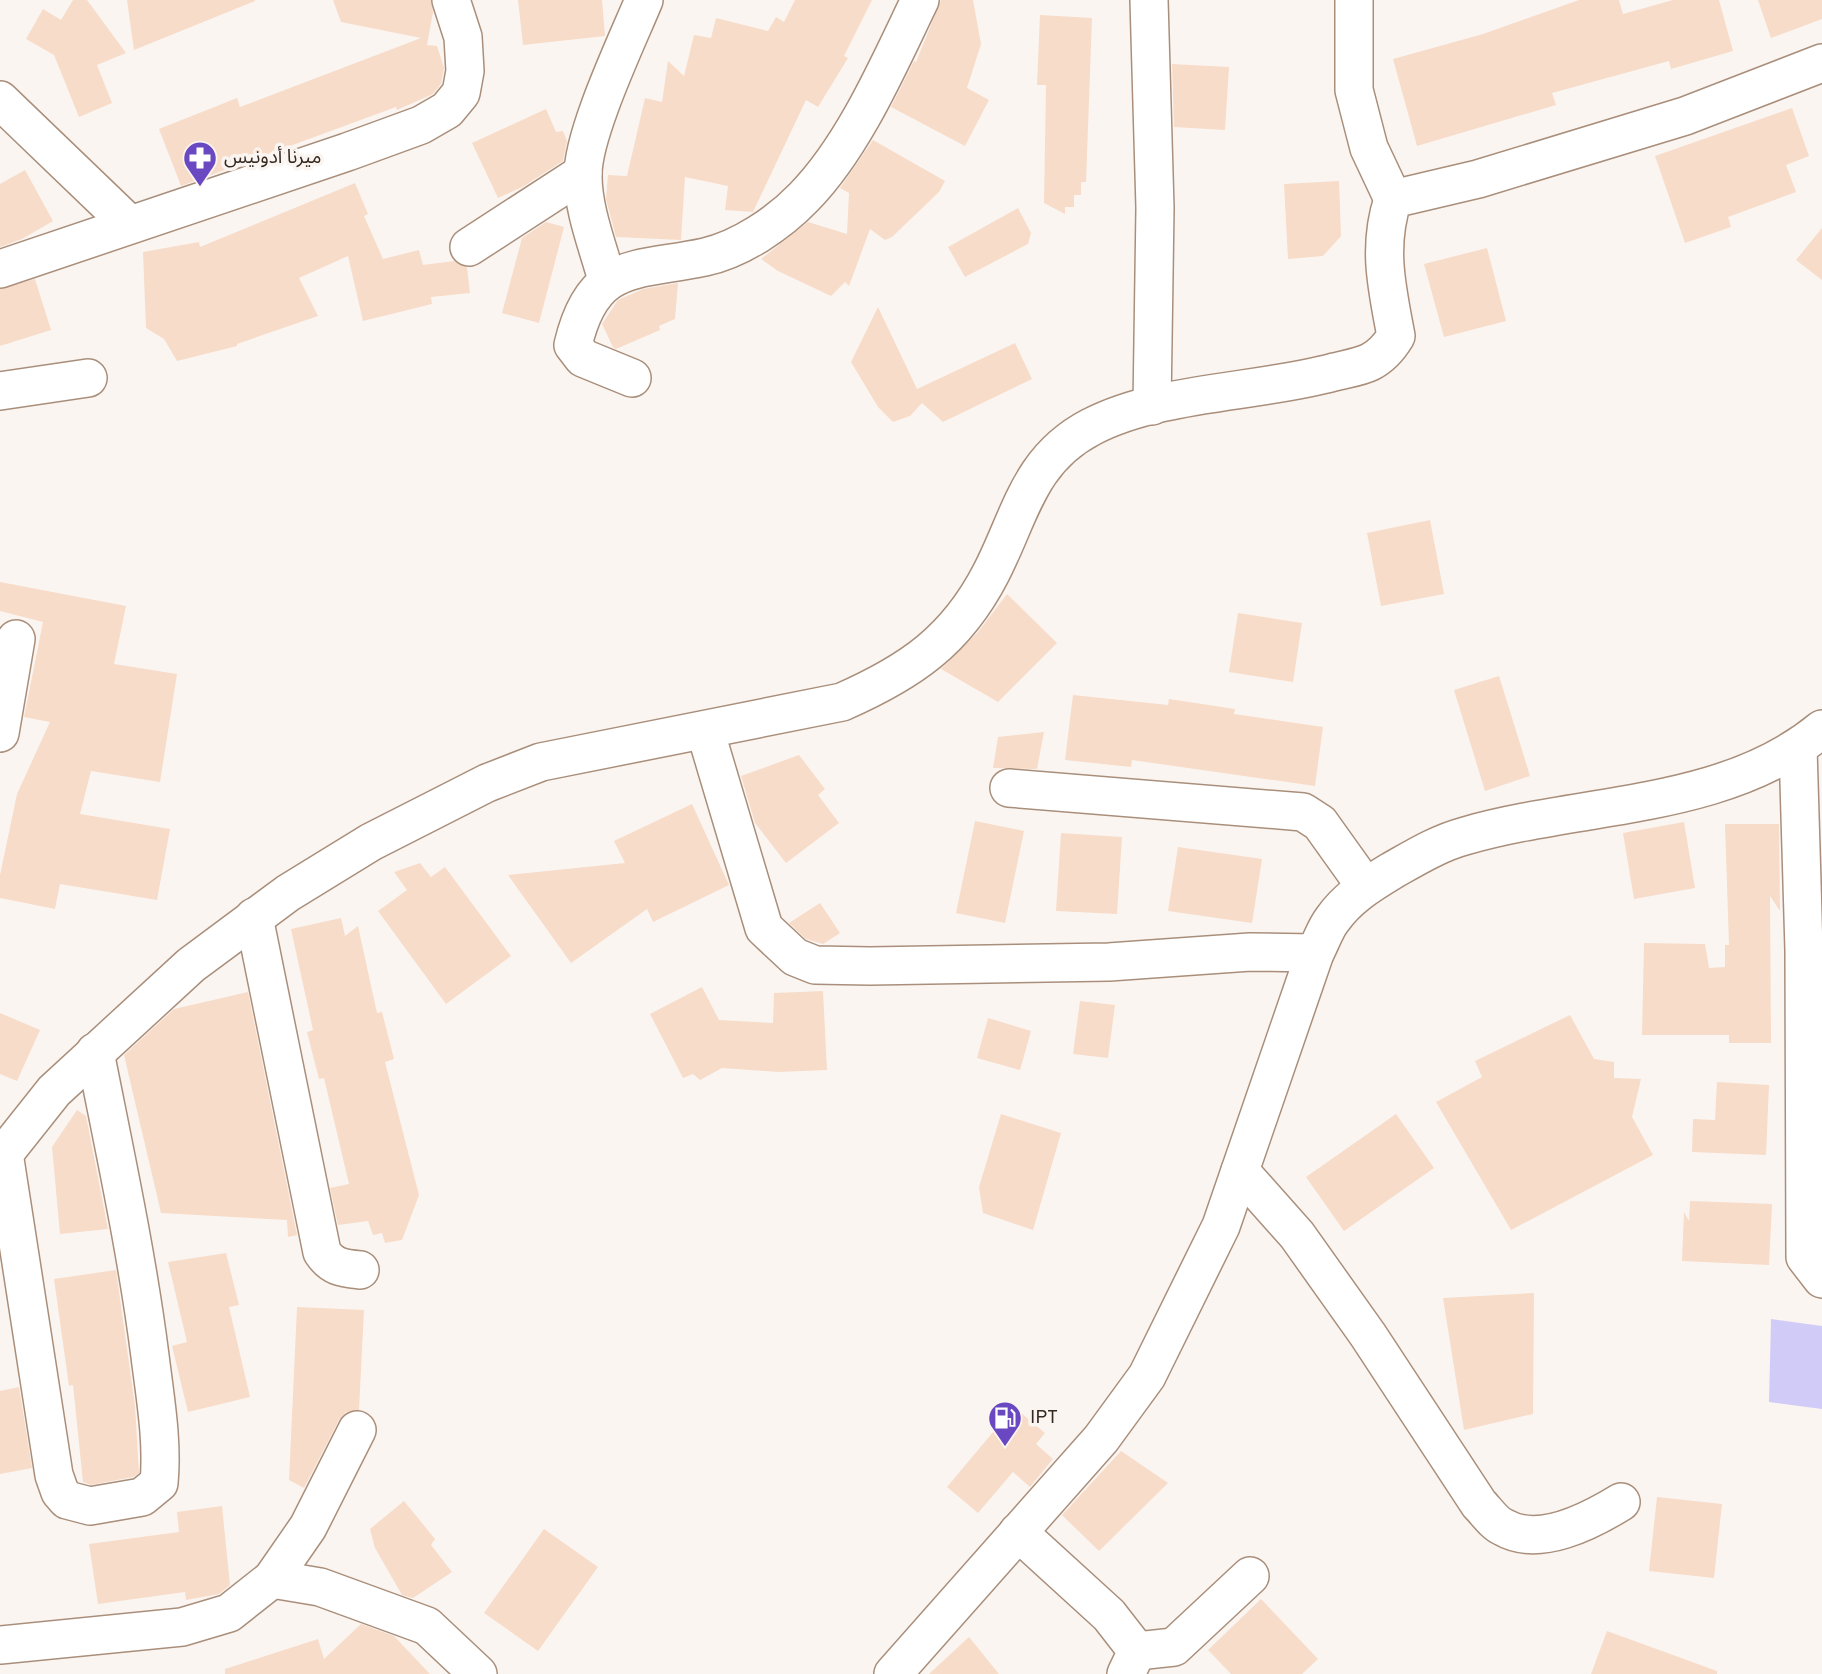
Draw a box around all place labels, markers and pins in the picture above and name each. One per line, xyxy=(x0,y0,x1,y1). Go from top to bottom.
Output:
pharmacy icon: ميرنا أدونيس xyxy=(181,139,219,188)
place label: ميرنا أدونيس xyxy=(224,146,321,170)
fuel station icon: IPT xyxy=(986,1399,1024,1448)
place label: IPT xyxy=(1030,1406,1058,1430)

